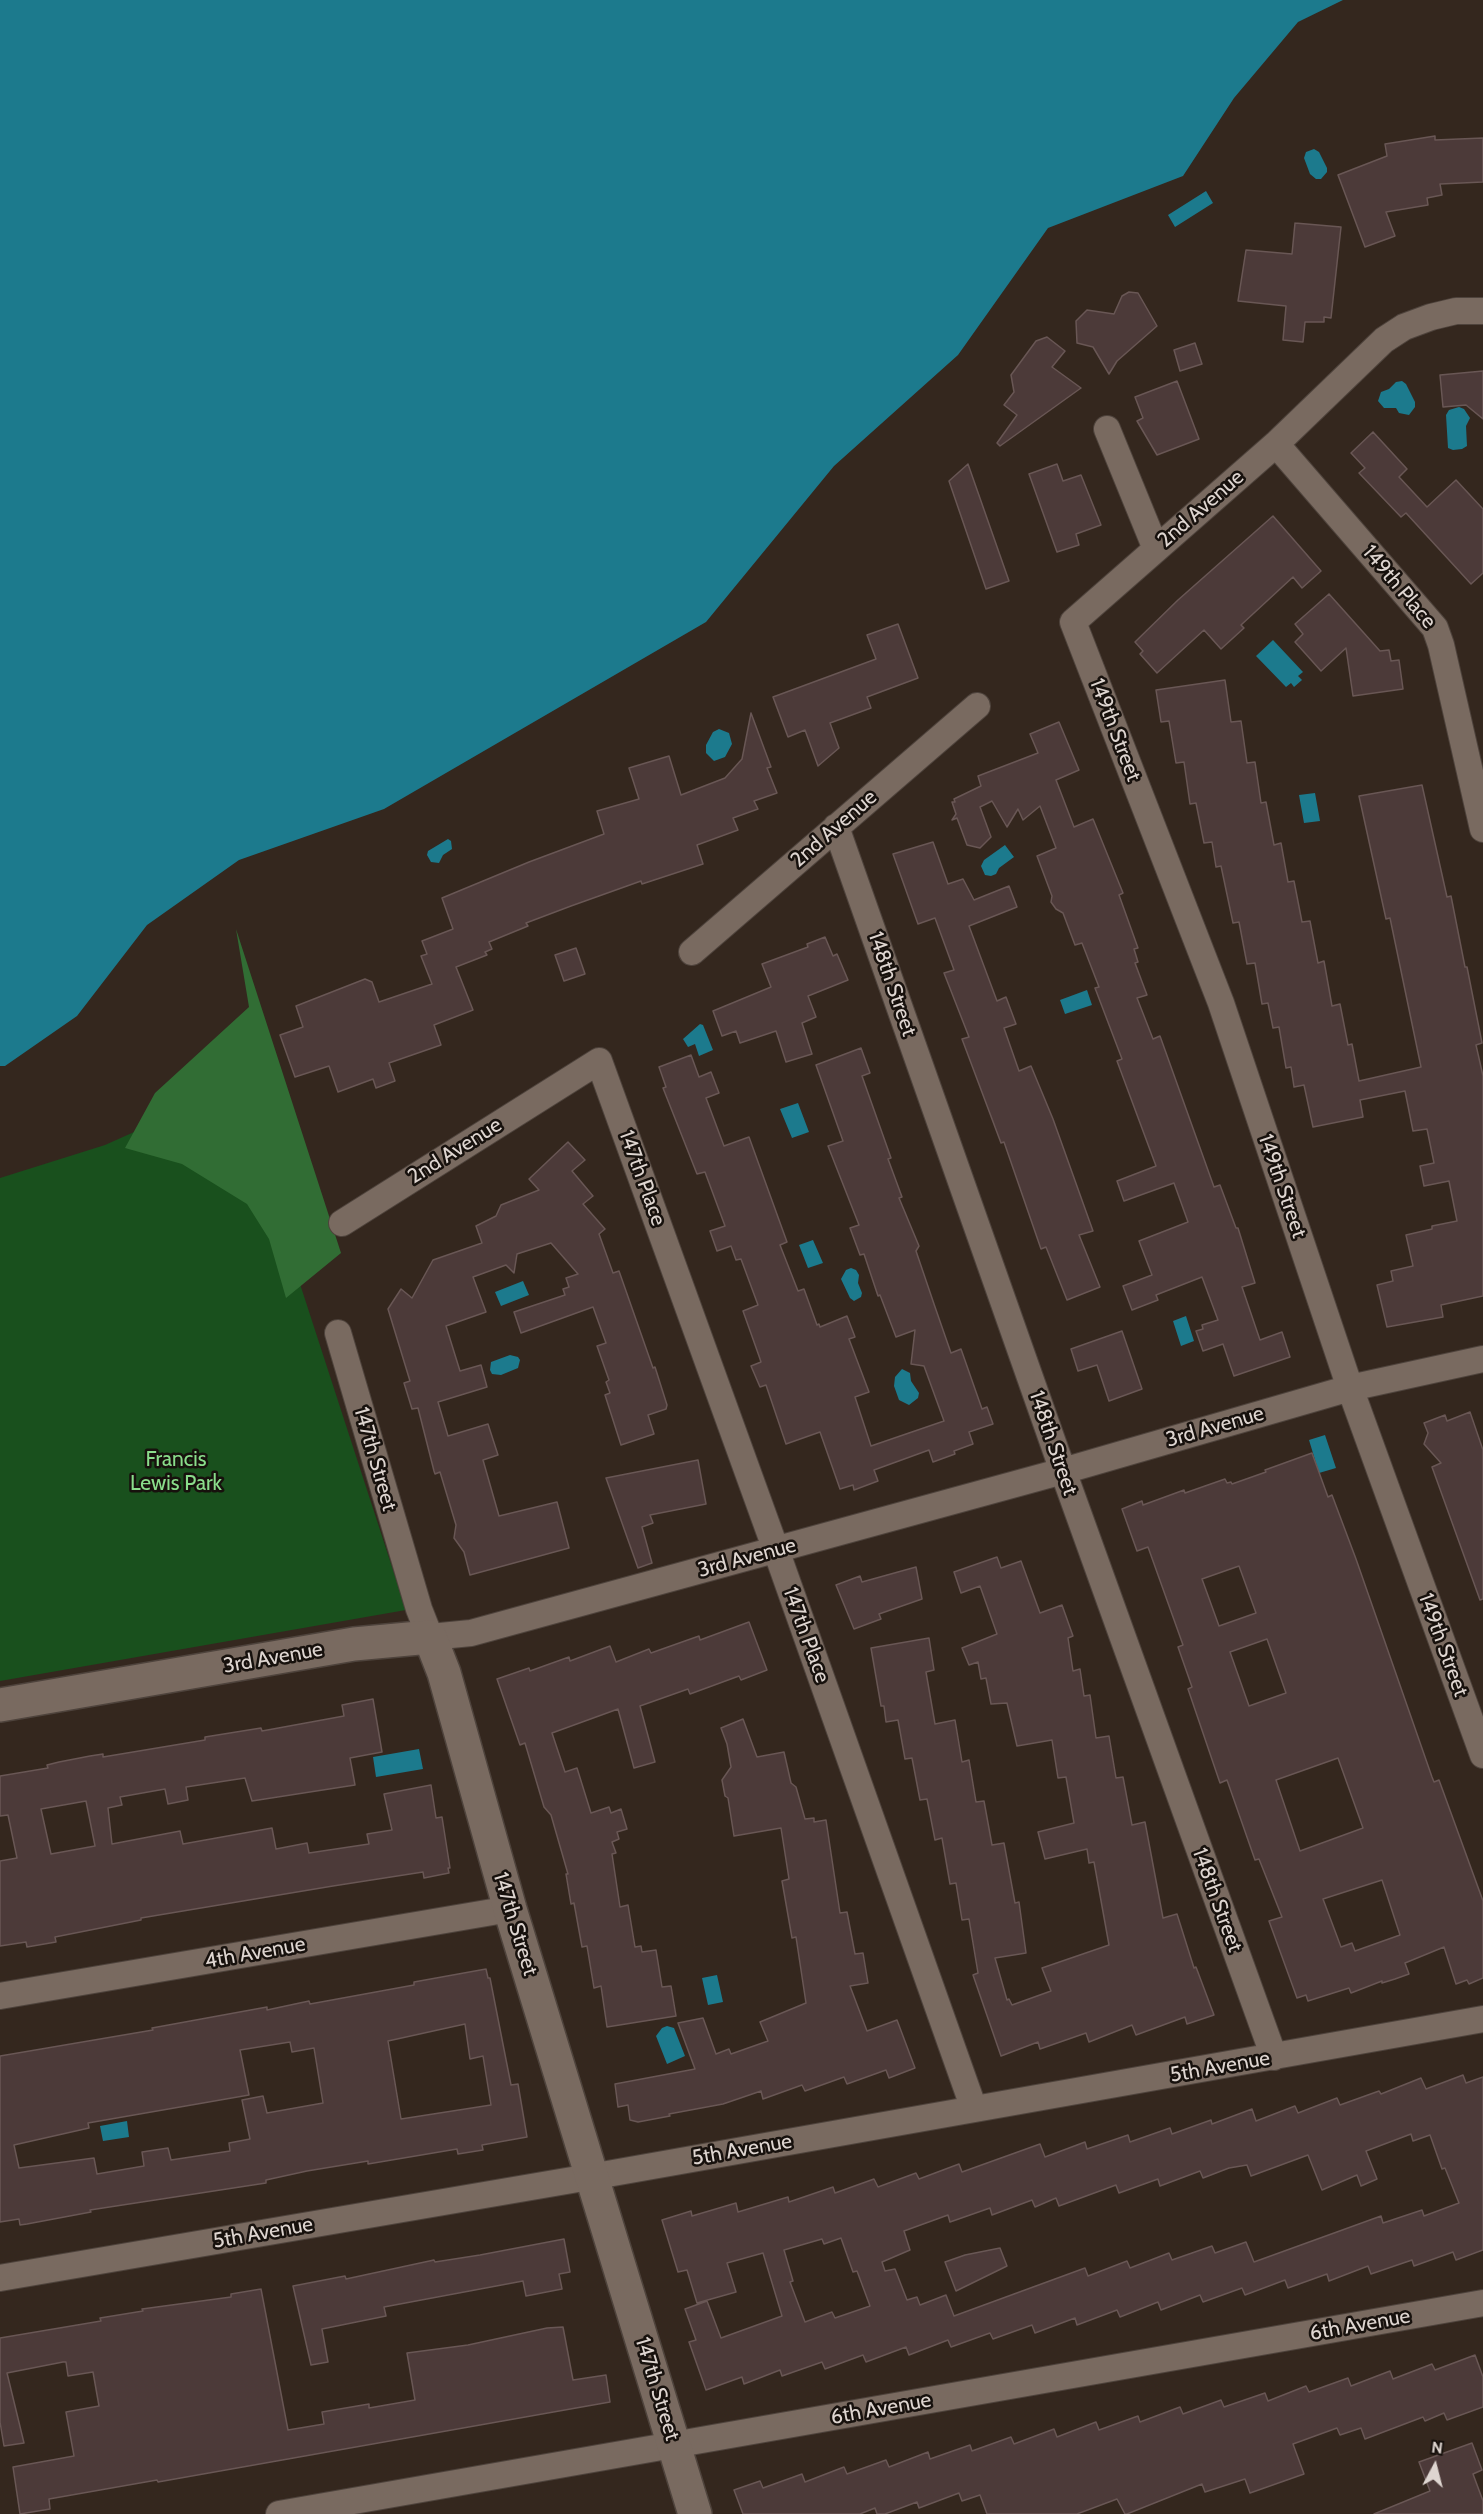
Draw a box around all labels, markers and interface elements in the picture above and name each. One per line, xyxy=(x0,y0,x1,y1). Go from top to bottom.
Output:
street label: 2nd Avenue xyxy=(1153,465,1249,553)
street label: 149th Place xyxy=(1357,540,1441,634)
street label: 149th Street xyxy=(1084,675,1146,785)
street label: 2nd Avenue xyxy=(786,785,882,873)
street label: 148th Street xyxy=(862,928,922,1040)
street label: 2nd Avenue xyxy=(403,1112,507,1190)
street label: 147th Place xyxy=(613,1127,671,1229)
street label: 149th Street xyxy=(1252,1131,1312,1241)
street label: 148th Street xyxy=(1023,1387,1083,1499)
street label: 3rd Avenue xyxy=(1163,1401,1267,1453)
street label: 147th Street xyxy=(348,1404,402,1514)
park label: Francis Lewis Park xyxy=(130,1447,222,1497)
street label: 3rd Avenue xyxy=(695,1533,799,1583)
street label: 147th Place xyxy=(777,1584,835,1686)
street label: 149th Street xyxy=(1413,1590,1473,1700)
street label: 3rd Avenue xyxy=(221,1637,325,1679)
street label: 148th Street xyxy=(1187,1845,1247,1955)
street label: 147th Street xyxy=(487,1869,543,1979)
street label: 4th Avenue xyxy=(203,1932,307,1974)
street label: 5th Avenue xyxy=(1168,2046,1272,2088)
street label: 5th Avenue xyxy=(690,2129,794,2171)
street label: 5th Avenue xyxy=(211,2212,315,2254)
street label: 6th Avenue xyxy=(1308,2304,1412,2346)
street label: 147th Street xyxy=(629,2334,685,2444)
street label: 6th Avenue xyxy=(829,2388,933,2430)
north arrow xyxy=(1405,2436,1465,2496)
text: N xyxy=(1430,2438,1444,2458)

